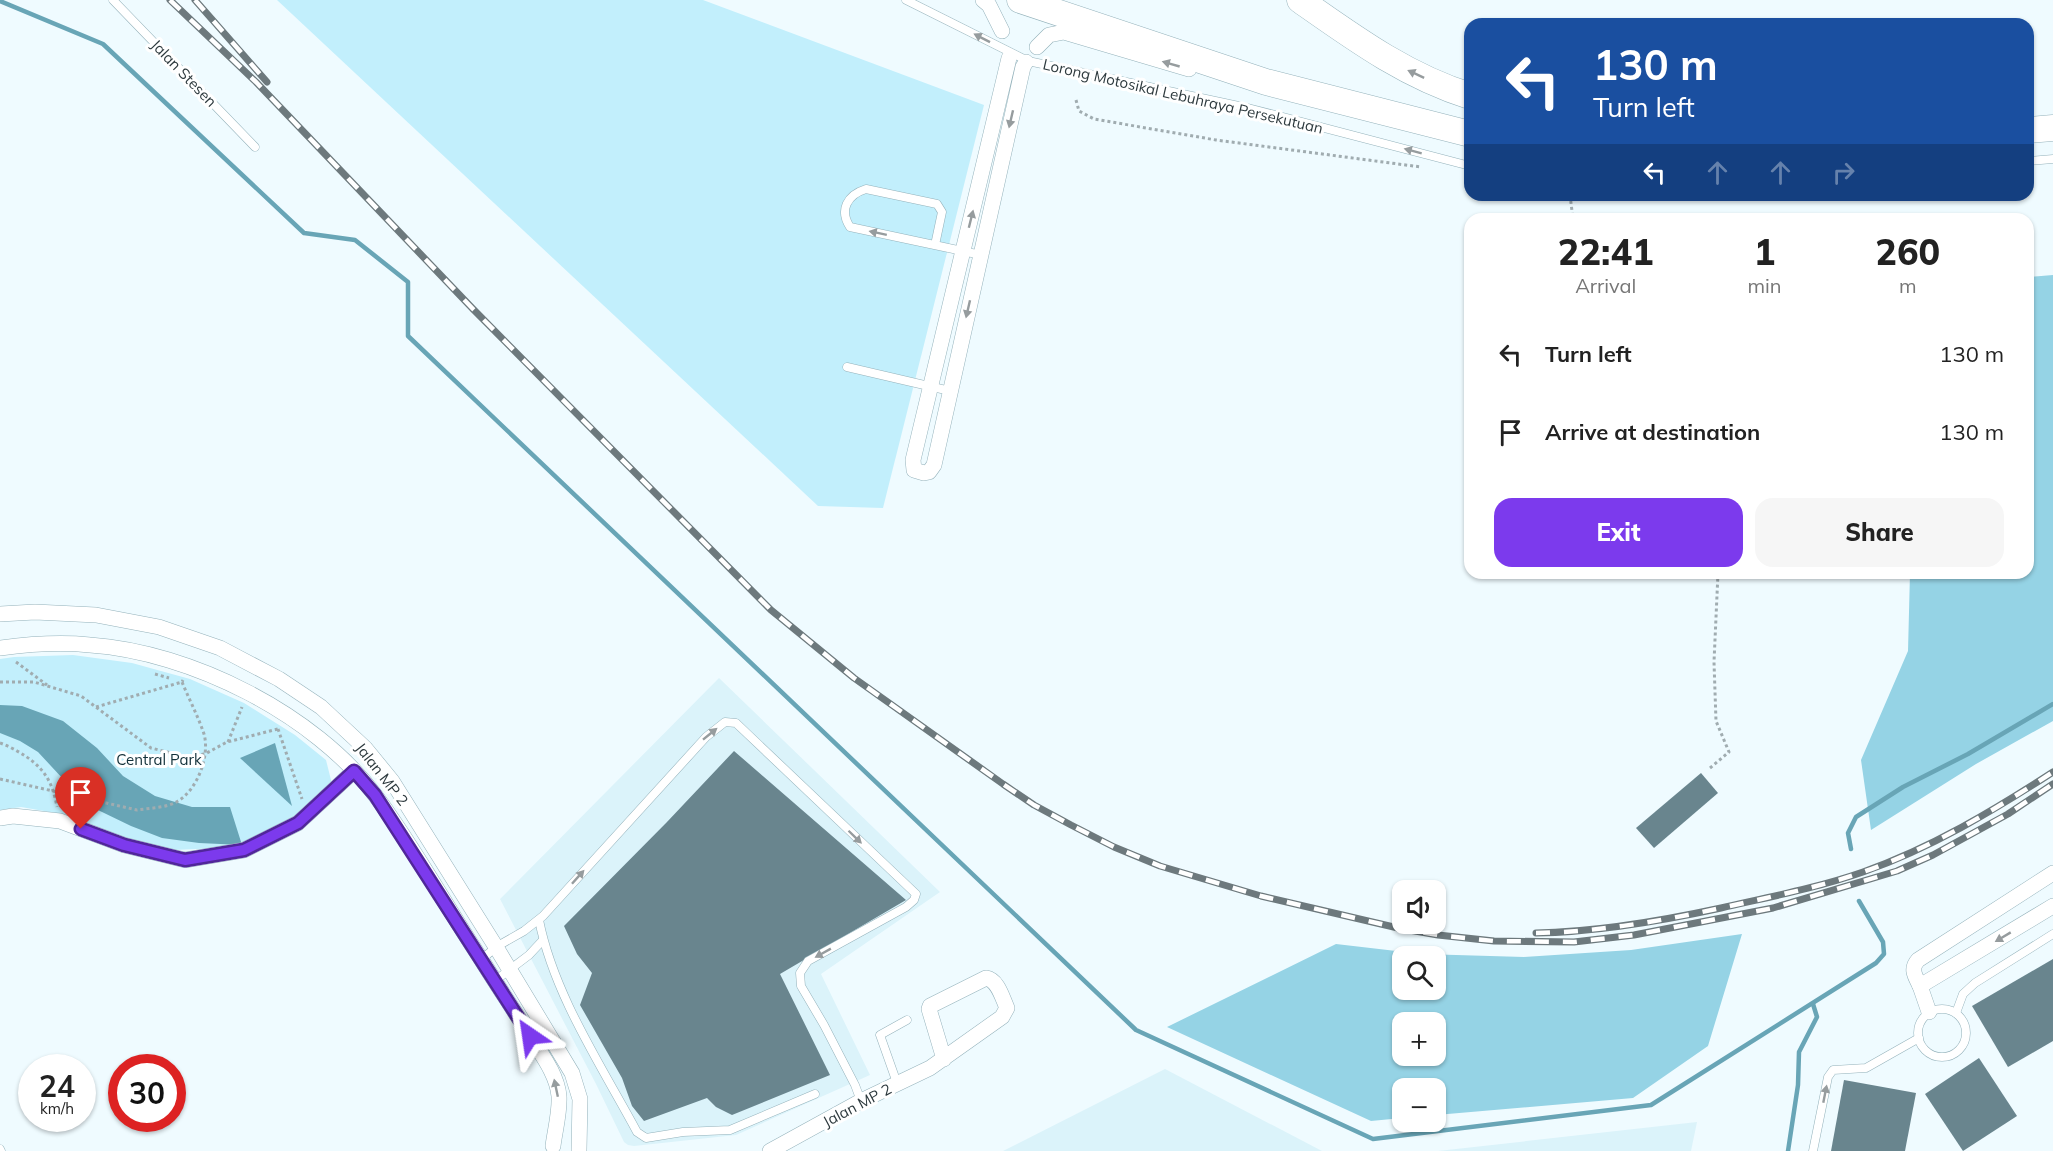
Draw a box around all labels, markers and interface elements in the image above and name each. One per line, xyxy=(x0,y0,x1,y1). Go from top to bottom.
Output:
one-way arrow xyxy=(974,33,991,43)
street label: Jalan Stesen xyxy=(147,35,221,111)
text: 130 m xyxy=(1593,38,1718,91)
icon: left xyxy=(1494,42,1572,120)
street label: Lorong Motosikal Lebuhraya Persekutuan xyxy=(1041,54,1325,138)
one-way arrow xyxy=(1161,59,1179,68)
one-way arrow xyxy=(1406,69,1424,79)
text: Turn left xyxy=(1593,90,1695,124)
one-way arrow xyxy=(1006,109,1015,128)
one-way arrow xyxy=(1404,146,1423,156)
icon: left xyxy=(1638,156,1671,189)
icon: ahead xyxy=(1701,156,1734,189)
icon: ahead xyxy=(1764,156,1797,189)
icon: right xyxy=(1827,156,1860,189)
one-way arrow xyxy=(967,210,977,228)
one-way arrow xyxy=(868,228,887,237)
text: 22:41 xyxy=(1558,229,1654,274)
text: 1 xyxy=(1754,229,1775,274)
text: 260 xyxy=(1875,229,1940,274)
text: Arrival xyxy=(1575,273,1636,298)
text: min xyxy=(1747,273,1782,298)
text: m xyxy=(1899,273,1917,298)
one-way arrow xyxy=(963,300,973,318)
icon: left xyxy=(1494,338,1527,371)
text: Turn left xyxy=(1545,340,1632,368)
text: 130 m xyxy=(1939,340,2004,368)
icon: arrive xyxy=(1494,416,1527,449)
text: Arrive at destination xyxy=(1545,418,1760,446)
text: 130 m xyxy=(1939,418,2004,446)
button: Exit xyxy=(1494,498,1743,567)
button: Share xyxy=(1755,498,2004,567)
one-way arrow xyxy=(702,728,717,741)
street label: Jalan MP 2 xyxy=(351,739,413,809)
park label: Central Park xyxy=(116,750,202,769)
pin xyxy=(55,767,106,829)
icon: arrive xyxy=(64,776,97,809)
one-way arrow xyxy=(848,830,863,844)
one-way arrow xyxy=(571,870,584,885)
map controls xyxy=(1392,880,1446,1132)
button: sound xyxy=(1392,880,1446,934)
one-way arrow xyxy=(1995,931,2011,942)
button: search xyxy=(1392,946,1446,1000)
one-way arrow xyxy=(814,948,831,958)
position arrow xyxy=(498,1004,562,1068)
button: + xyxy=(1392,1012,1446,1066)
speed limit sign: 30 xyxy=(108,1054,186,1132)
text: 24 xyxy=(39,1067,75,1105)
one-way arrow xyxy=(551,1078,560,1097)
button: − xyxy=(1392,1078,1446,1132)
street label: Jalan MP 2 xyxy=(820,1079,894,1131)
one-way arrow xyxy=(1821,1084,1830,1103)
text: km/h xyxy=(40,1099,74,1118)

